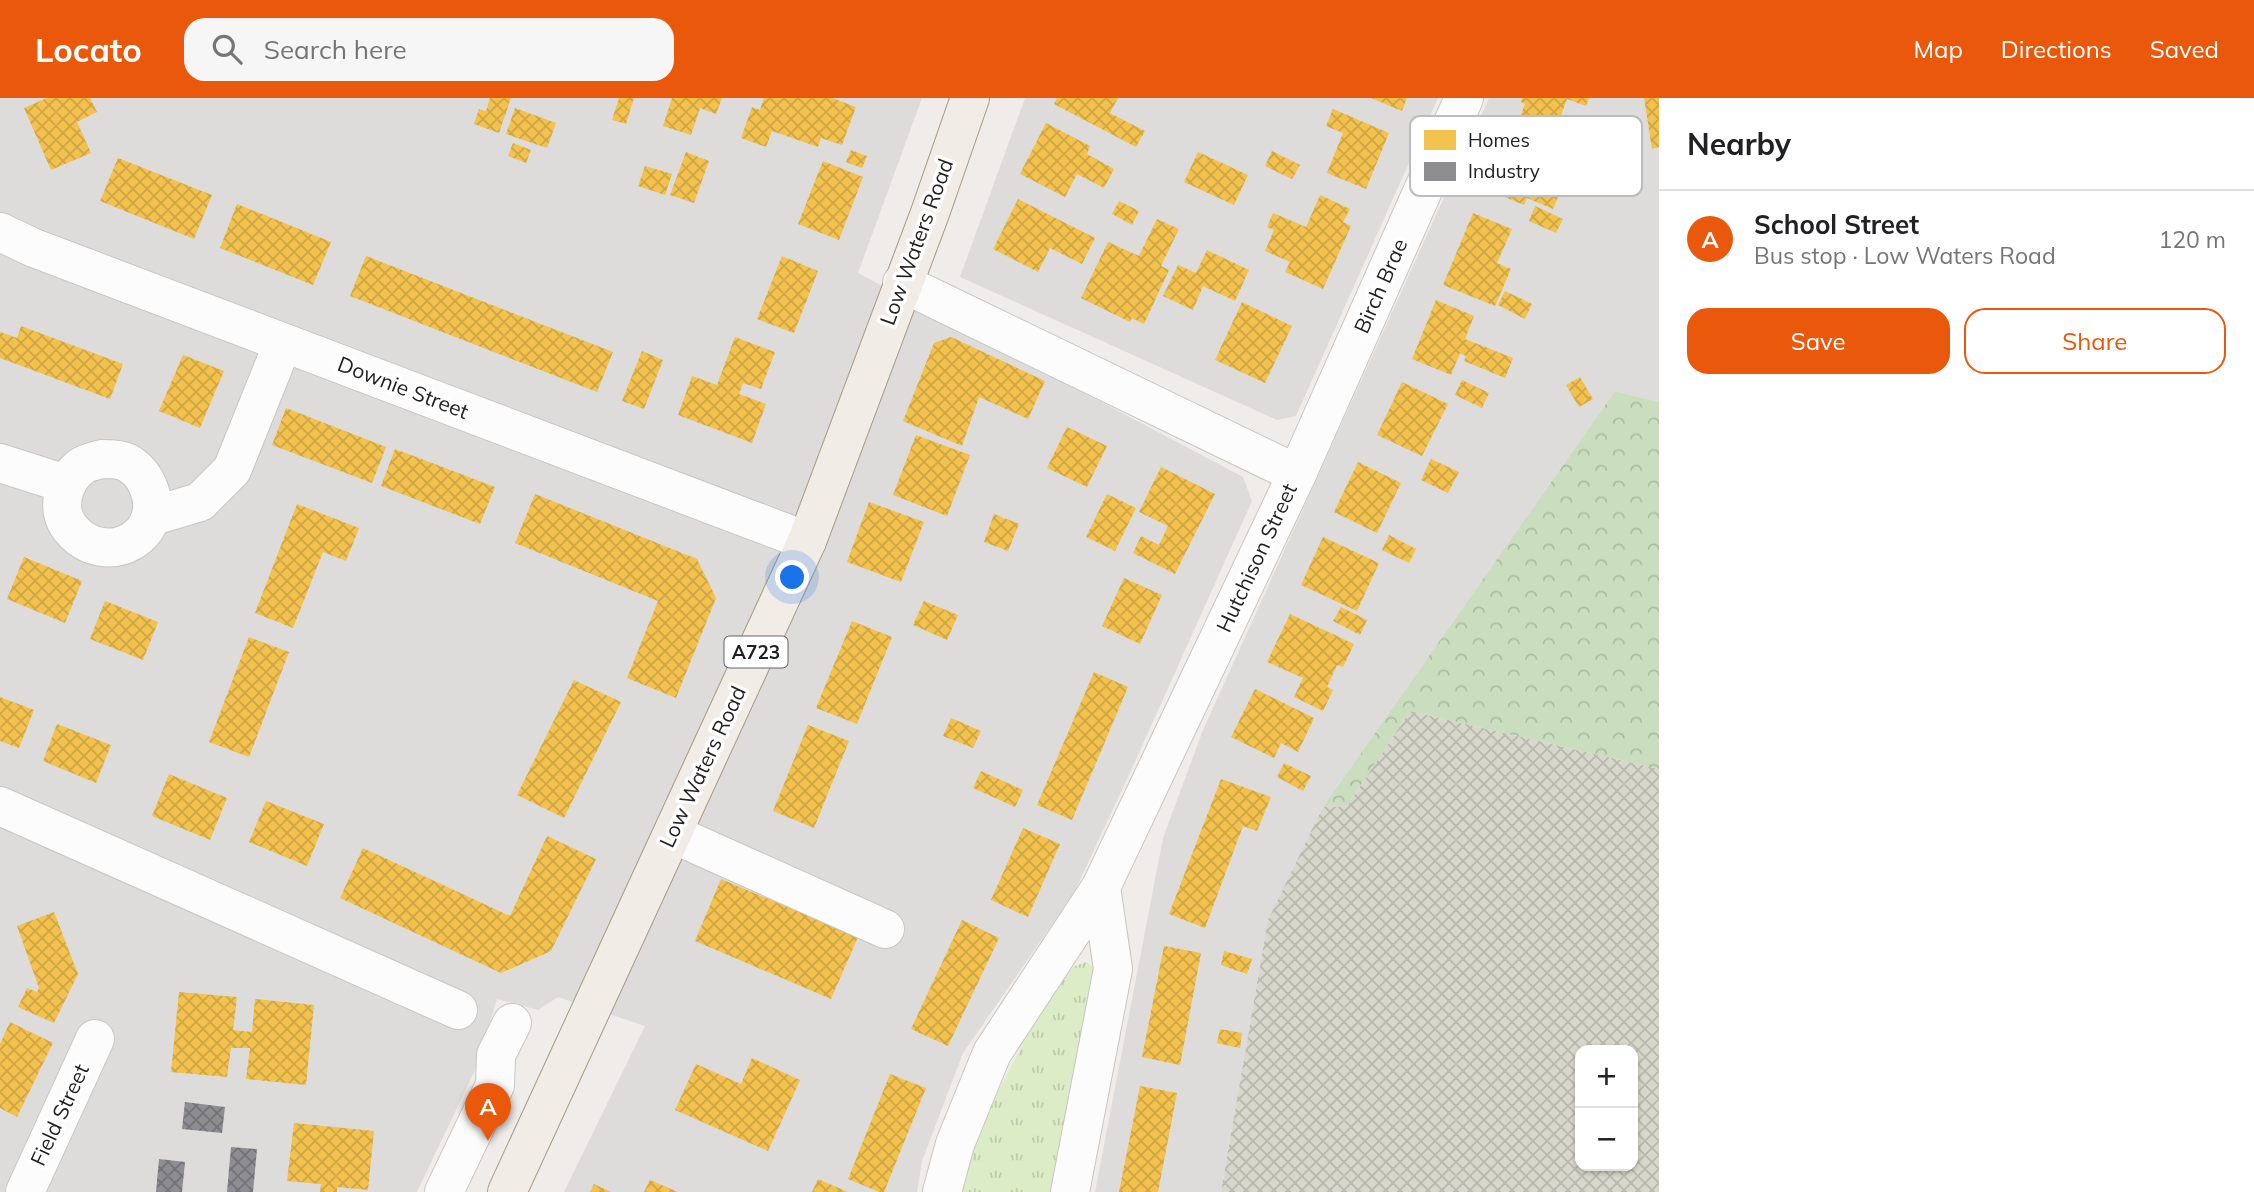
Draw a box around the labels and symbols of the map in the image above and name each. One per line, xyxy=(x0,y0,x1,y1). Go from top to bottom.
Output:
legend xyxy=(1410,116,1642,196)
text: Homes xyxy=(1468,128,1530,152)
street label: Low Waters Road xyxy=(874,155,958,328)
text: Industry xyxy=(1468,159,1540,183)
street label: Birch Brae xyxy=(1348,234,1412,337)
street label: Downie Street xyxy=(334,350,472,424)
street label: Hutchison Street xyxy=(1210,479,1302,636)
your location xyxy=(775,560,809,594)
road number: A723 xyxy=(724,636,788,667)
street label: Low Waters Road xyxy=(653,682,751,851)
street label: Field Street xyxy=(24,1060,94,1170)
pin: A xyxy=(465,1083,511,1141)

